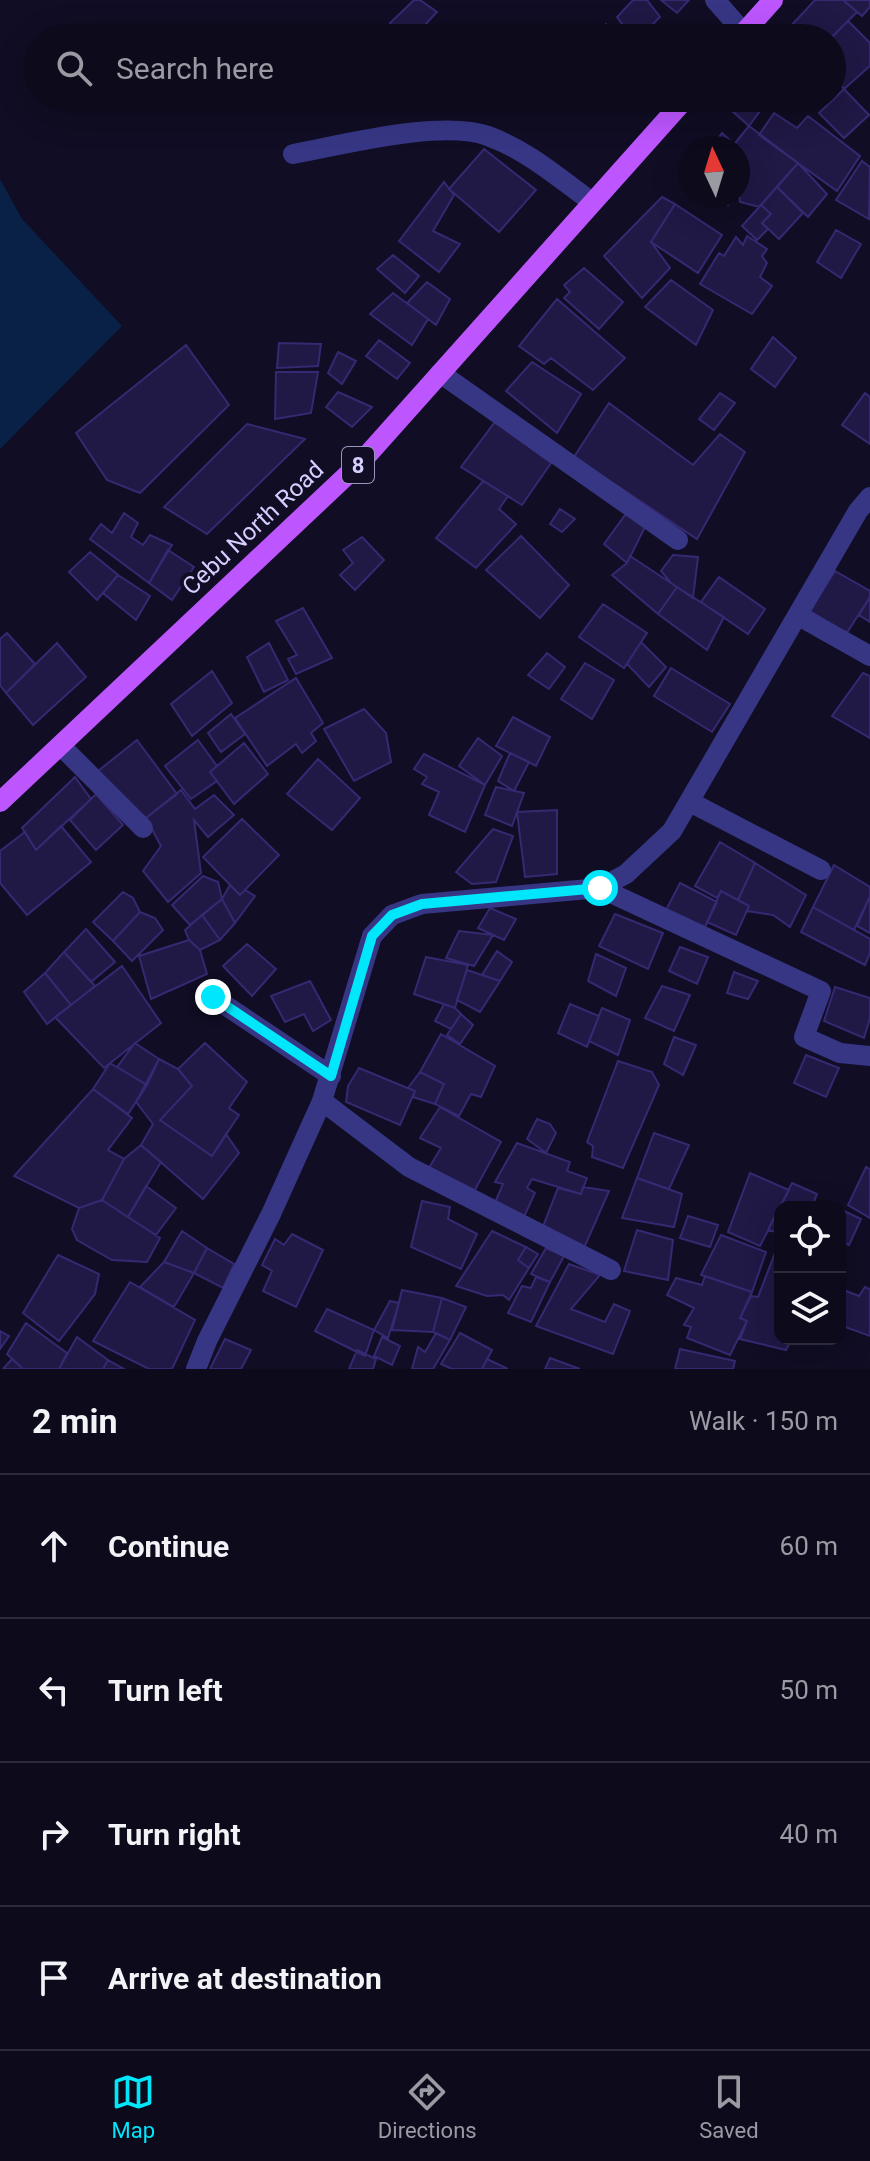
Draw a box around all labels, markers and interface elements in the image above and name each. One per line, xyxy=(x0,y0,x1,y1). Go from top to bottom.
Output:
search box xyxy=(24,24,846,112)
icon: search xyxy=(52,46,96,90)
text: Search here xyxy=(116,51,274,86)
north arrow xyxy=(678,136,750,208)
road number: 8 xyxy=(342,447,374,483)
street label: Cebu North Road xyxy=(177,455,329,601)
route start xyxy=(582,870,618,906)
route end xyxy=(195,979,231,1015)
map controls xyxy=(774,1201,846,1345)
button: locate xyxy=(774,1201,846,1273)
button: layers xyxy=(774,1273,846,1345)
text: 2 min xyxy=(32,1401,117,1441)
text: Walk · 150 m xyxy=(689,1406,838,1436)
icon: ahead xyxy=(32,1524,76,1568)
text: Continue xyxy=(108,1529,229,1564)
text: 60 m xyxy=(780,1531,838,1561)
icon: left xyxy=(32,1668,76,1712)
text: Turn left xyxy=(108,1673,223,1708)
text: 50 m xyxy=(780,1675,838,1705)
icon: right xyxy=(32,1812,76,1856)
text: Turn right xyxy=(108,1817,241,1852)
text: 40 m xyxy=(780,1819,838,1849)
icon: arrive xyxy=(32,1956,76,2000)
text: Arrive at destination xyxy=(108,1961,382,1996)
tab: Map xyxy=(111,2070,155,2143)
tab: Directions xyxy=(378,2070,477,2143)
tab: Saved xyxy=(699,2070,759,2143)

